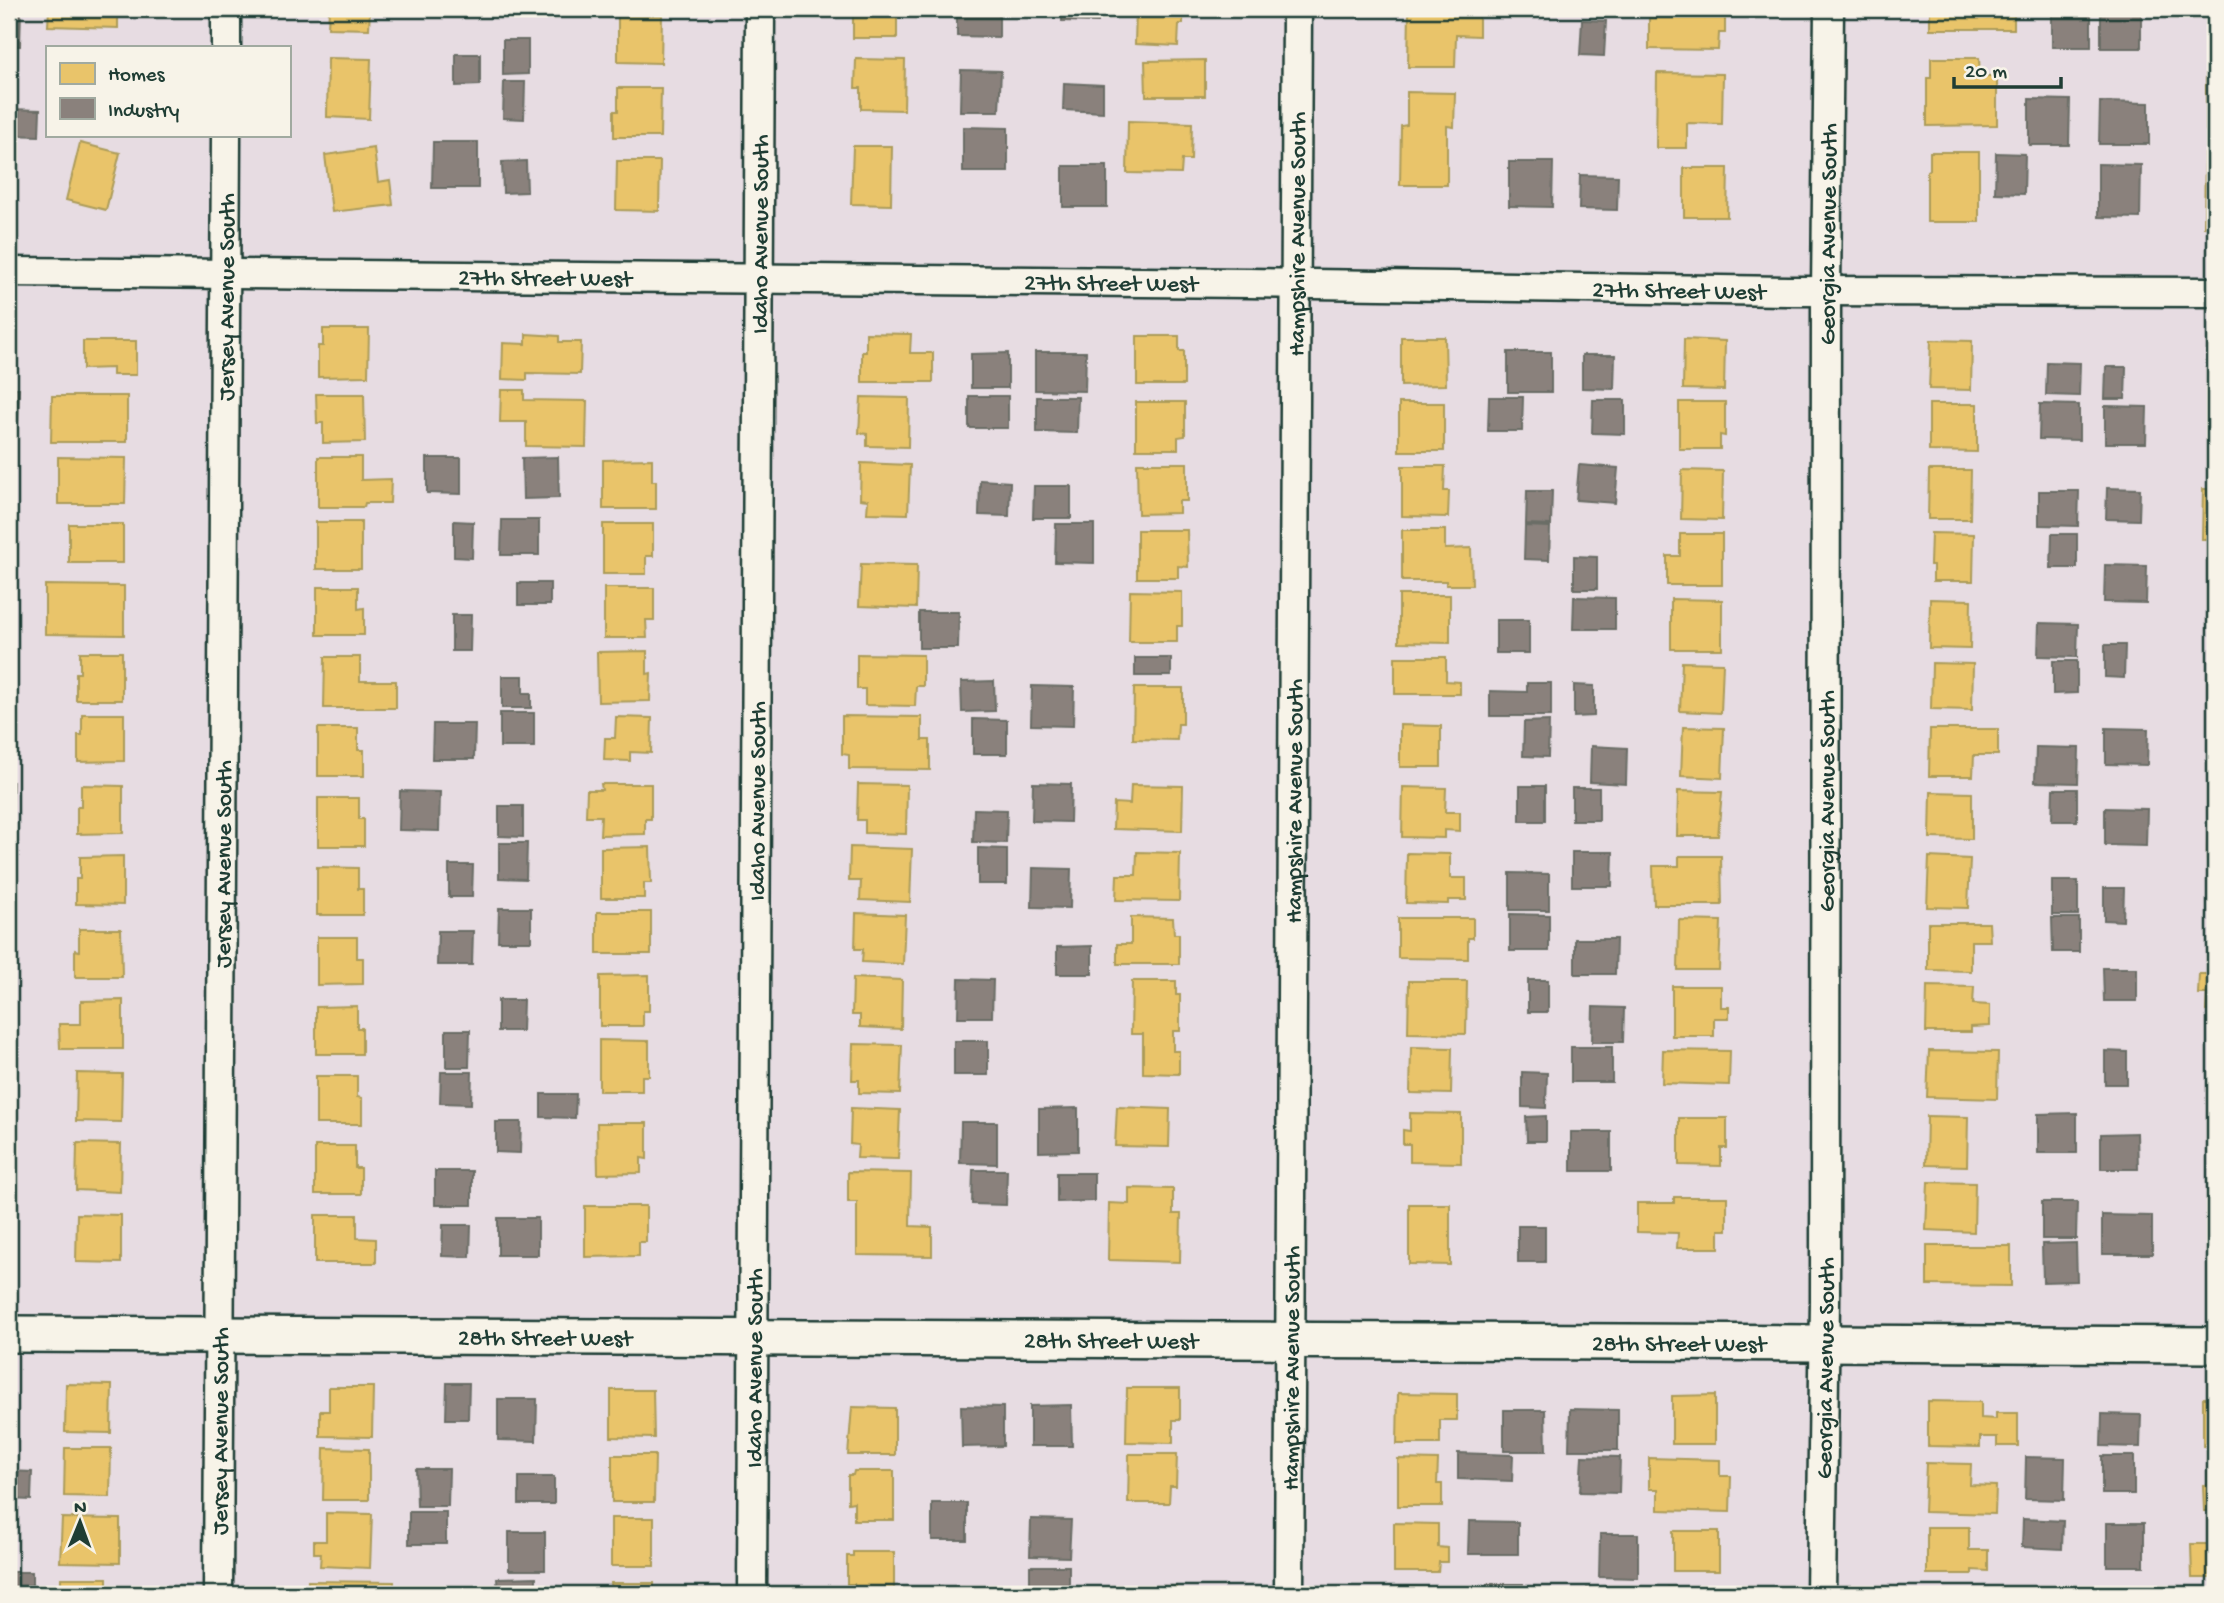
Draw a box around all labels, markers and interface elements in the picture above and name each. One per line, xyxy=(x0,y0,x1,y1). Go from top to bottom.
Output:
legend xyxy=(46,46,290,136)
scale bar xyxy=(1954,46,2061,90)
text: 20 m xyxy=(1965,61,2007,86)
text: Homes xyxy=(108,64,166,89)
text: Industry xyxy=(108,100,179,125)
street label: Hampshire Avenue South xyxy=(1284,111,1314,357)
street label: Georgia Avenue South xyxy=(1815,123,1846,345)
street label: Idaho Avenue South xyxy=(747,134,777,334)
street label: Jersey Avenue South xyxy=(214,193,244,401)
street label: 27th Street West xyxy=(458,265,634,296)
street label: 27th Street West xyxy=(1024,270,1200,301)
street label: 27th Street West xyxy=(1592,277,1768,309)
street label: Hampshire Avenue South xyxy=(1281,678,1312,924)
street label: Georgia Avenue South xyxy=(1814,690,1844,912)
street label: Idaho Avenue South xyxy=(744,701,775,901)
street label: Jersey Avenue South xyxy=(210,760,241,968)
street label: Hampshire Avenue South xyxy=(1279,1245,1309,1491)
street label: Georgia Avenue South xyxy=(1812,1257,1843,1479)
street label: Idaho Avenue South xyxy=(742,1268,772,1468)
street label: 28th Street West xyxy=(458,1325,634,1355)
street label: Jersey Avenue South xyxy=(207,1327,237,1535)
street label: 28th Street West xyxy=(1024,1328,1200,1358)
street label: 28th Street West xyxy=(1592,1331,1768,1361)
north arrow xyxy=(46,1488,116,1558)
text: N xyxy=(74,1497,87,1520)

